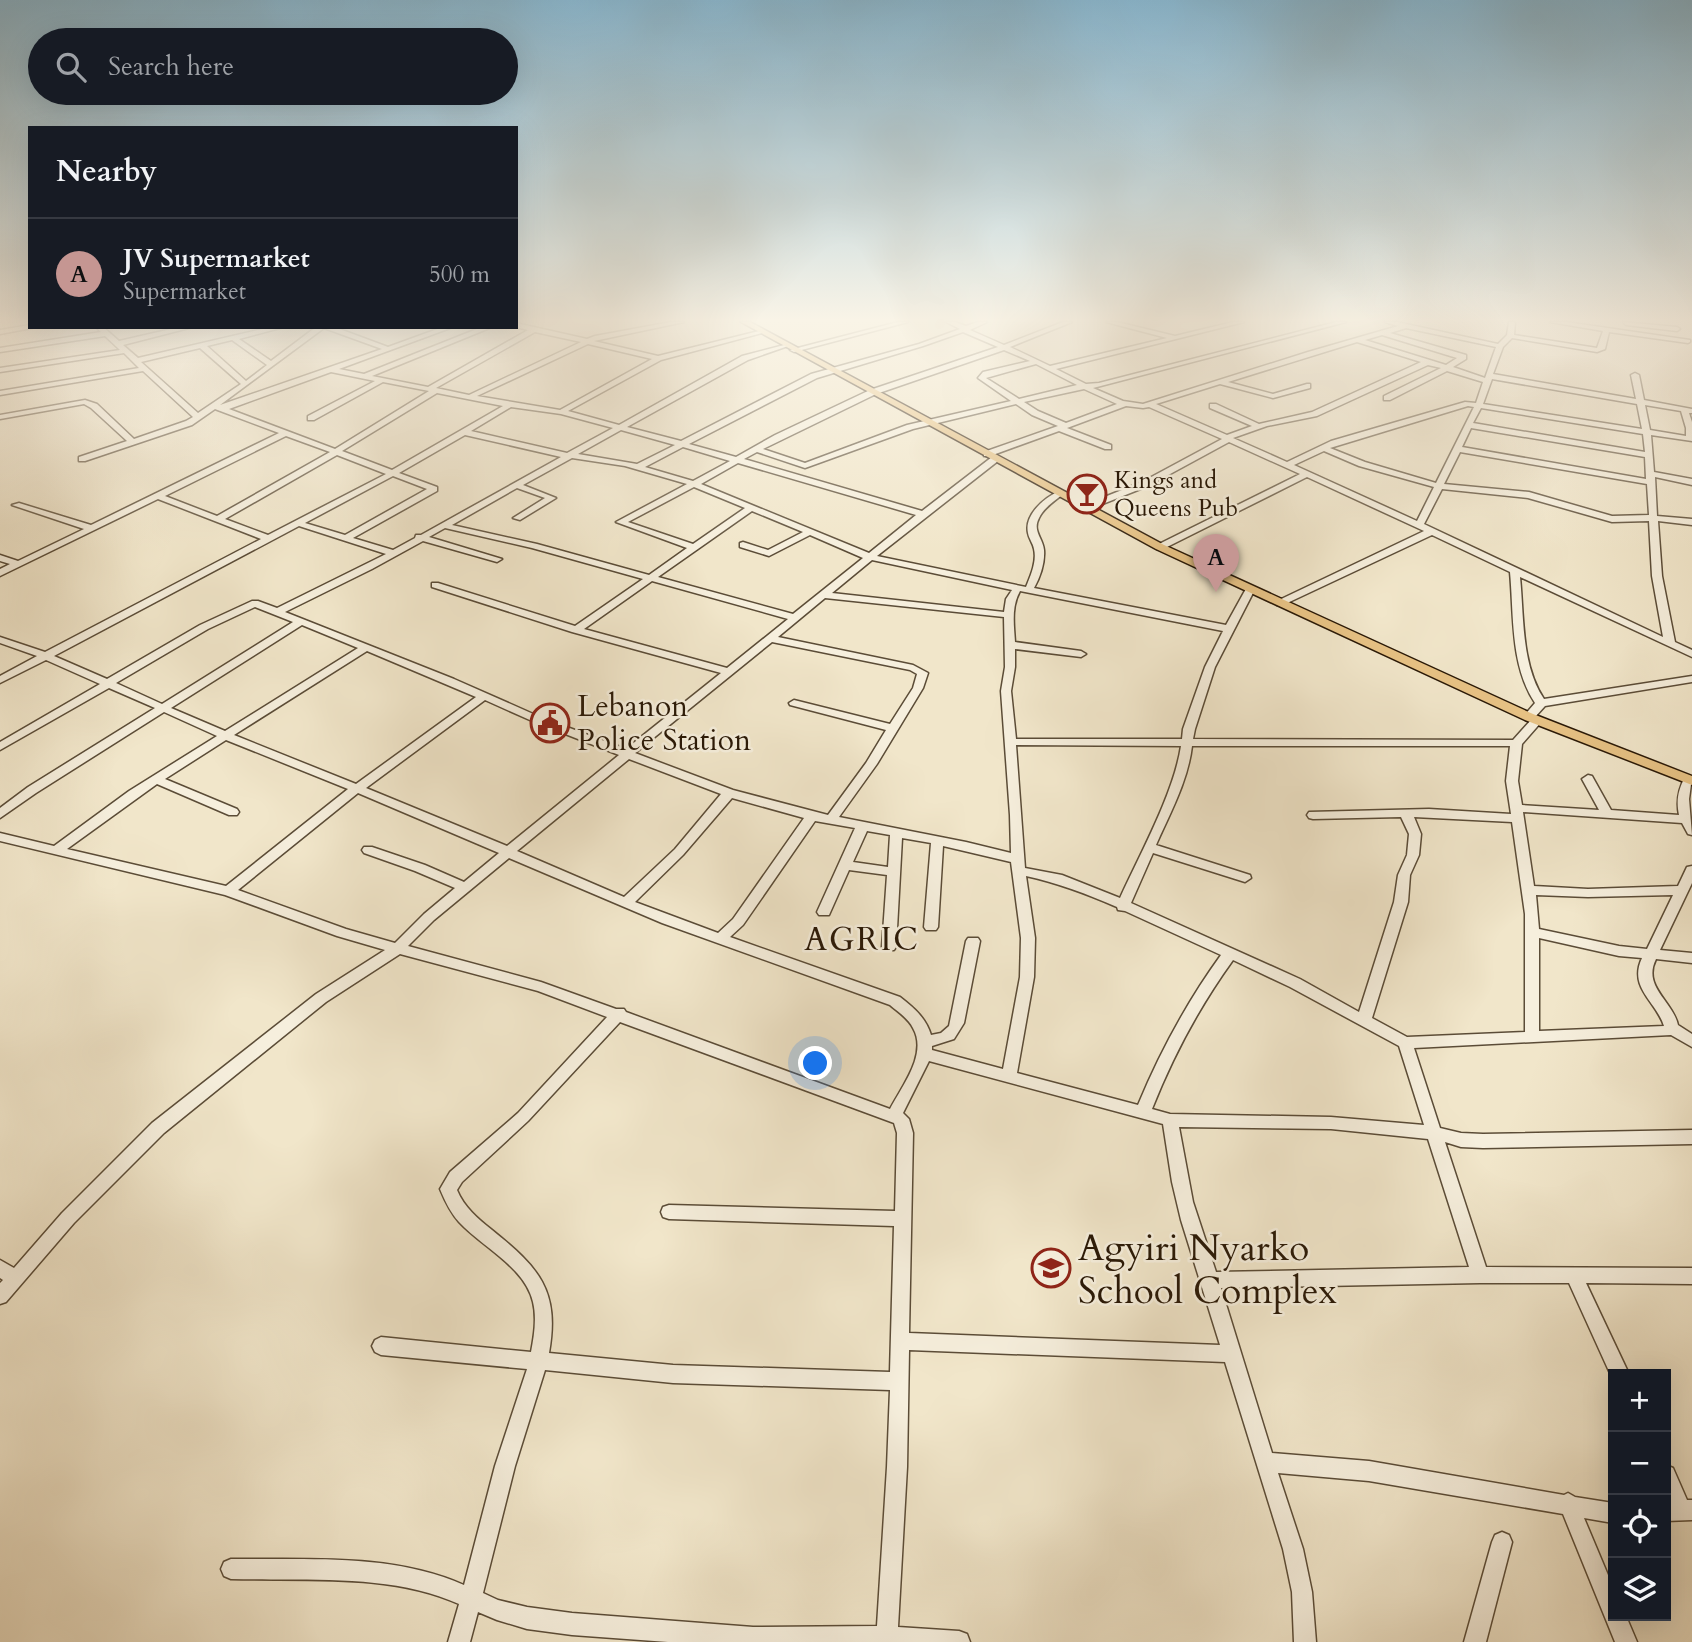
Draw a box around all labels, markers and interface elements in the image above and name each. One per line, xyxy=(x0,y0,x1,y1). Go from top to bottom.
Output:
search box xyxy=(28,28,518,105)
icon: search xyxy=(52,48,90,86)
text: Search here xyxy=(108,49,234,84)
text: Nearby xyxy=(56,151,157,192)
text: JV Supermarket xyxy=(123,241,310,276)
text: A xyxy=(70,259,88,290)
text: 500 m xyxy=(429,259,490,290)
text: Supermarket xyxy=(123,276,246,307)
place label: Kings and Queens Pub xyxy=(1114,464,1238,525)
bar icon: Kings and Queens Pub xyxy=(1066,473,1108,515)
pin: A xyxy=(1193,534,1239,592)
place label: Lebanon Police Station xyxy=(577,686,751,761)
public building icon: Lebanon Police Station xyxy=(529,702,571,744)
district label: AGRIC xyxy=(804,918,920,962)
your location xyxy=(798,1046,832,1080)
place label: Agyiri Nyarko School Complex xyxy=(1078,1223,1337,1316)
school or university icon: Agyiri Nyarko School Complex xyxy=(1030,1247,1072,1289)
map controls xyxy=(1608,1369,1671,1621)
button: + xyxy=(1608,1369,1671,1432)
button: − xyxy=(1608,1432,1671,1495)
button: locate xyxy=(1608,1495,1671,1558)
button: layers xyxy=(1608,1558,1671,1621)

